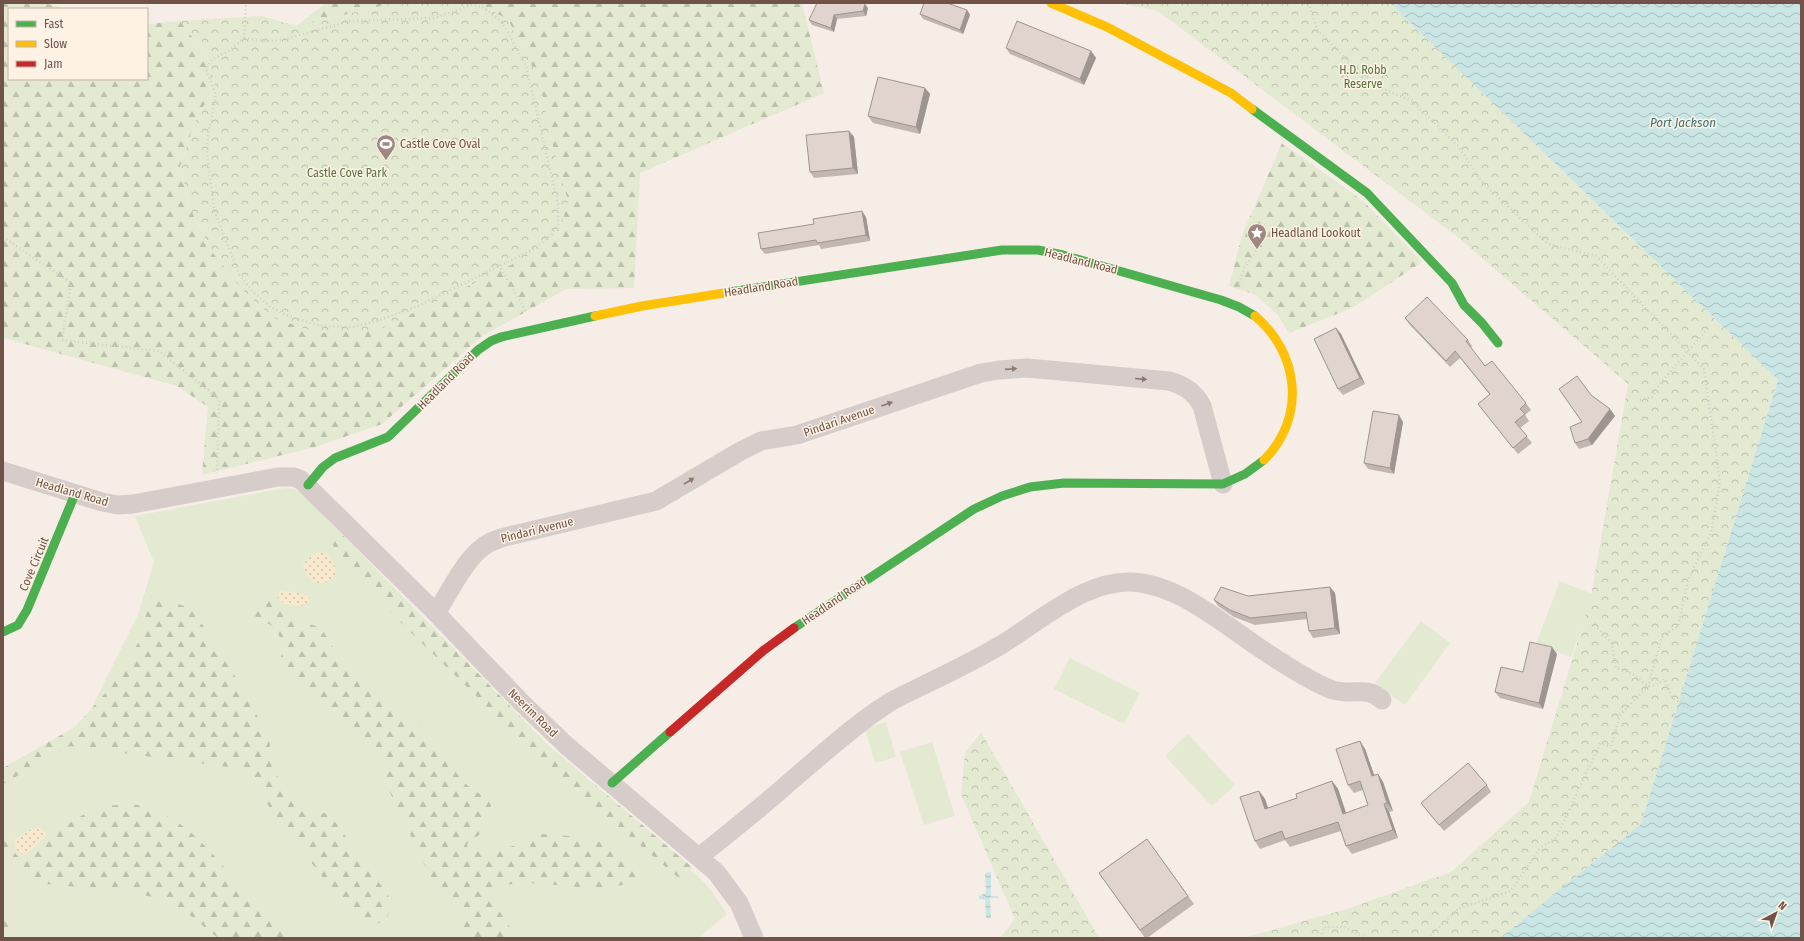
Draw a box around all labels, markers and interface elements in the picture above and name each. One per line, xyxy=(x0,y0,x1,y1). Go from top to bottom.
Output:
legend xyxy=(8,8,148,80)
text: Fast xyxy=(44,17,63,31)
text: Slow xyxy=(44,37,67,51)
text: Jam xyxy=(44,57,62,71)
park label: H.D. Robb Reserve xyxy=(1339,63,1387,91)
water label: Port Jackson xyxy=(1650,115,1716,130)
sports icon: Castle Cove Oval xyxy=(375,133,397,161)
place label: Castle Cove Oval xyxy=(400,137,480,151)
park label: Castle Cove Park xyxy=(307,166,387,180)
place icon: Headland Lookout xyxy=(1246,222,1268,250)
place label: Headland Lookout xyxy=(1271,226,1361,240)
street label: Headland Road xyxy=(1043,245,1119,277)
street label: Headland Road xyxy=(723,274,799,300)
street label: Headland Road xyxy=(415,350,477,412)
one-way arrow xyxy=(1005,365,1017,372)
one-way arrow xyxy=(1135,375,1147,382)
one-way arrow xyxy=(881,401,893,407)
street label: Pindari Avenue xyxy=(802,402,876,440)
street label: Headland Road xyxy=(34,475,110,509)
one-way arrow xyxy=(683,478,695,485)
street label: Pindari Avenue xyxy=(499,514,575,546)
street label: Cove Circuit xyxy=(16,535,52,593)
street label: Headland Road xyxy=(799,574,869,628)
street label: Neerim Road xyxy=(505,686,561,740)
north arrow xyxy=(1756,893,1796,933)
text: N xyxy=(1775,899,1789,913)

